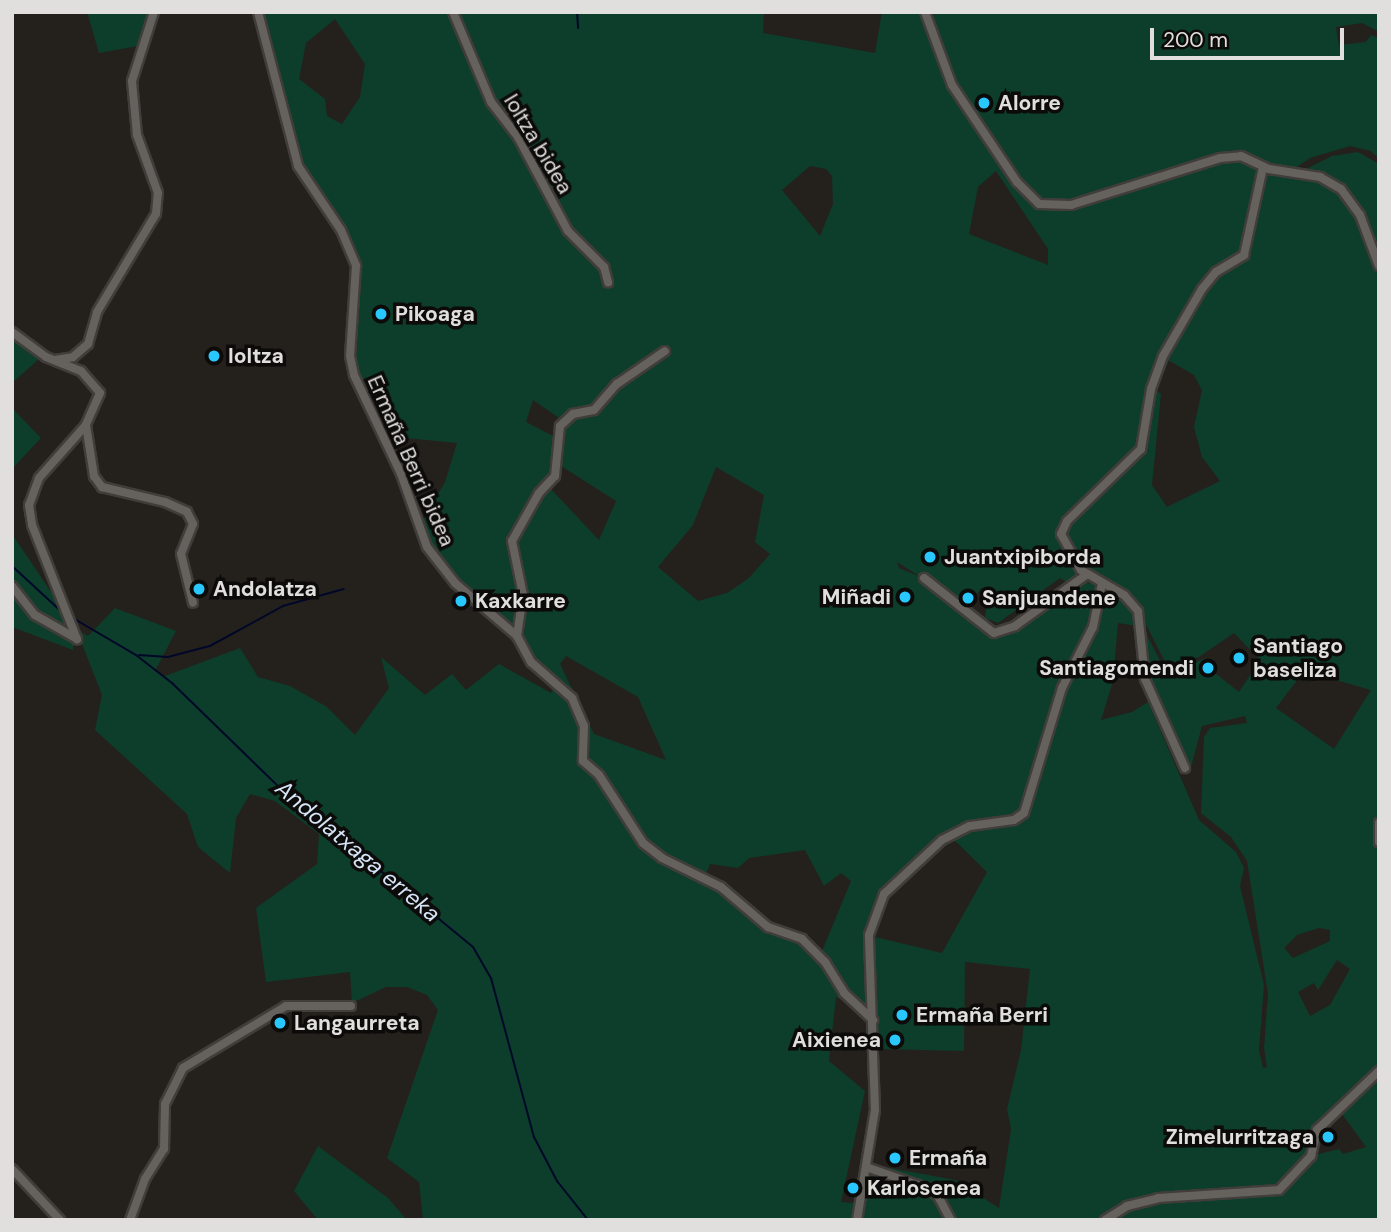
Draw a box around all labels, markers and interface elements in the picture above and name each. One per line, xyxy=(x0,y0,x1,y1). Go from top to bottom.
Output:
scale bar xyxy=(1153,14,1347,58)
text: 200 m xyxy=(1163,26,1228,54)
street label: Ioltza bidea xyxy=(498,90,578,198)
place label: Alorre xyxy=(998,90,1061,116)
marker: Alorre xyxy=(976,95,992,111)
place label: Pikoaga xyxy=(395,301,475,327)
marker: Pikoaga xyxy=(373,306,389,322)
place label: Ioltza xyxy=(228,343,284,369)
marker: Ioltza xyxy=(206,348,222,364)
street label: Ermaña Berri bidea xyxy=(362,372,460,550)
place label: Juantxipiborda xyxy=(944,544,1101,570)
marker: Juantxipiborda xyxy=(922,549,938,565)
place label: Andolatza xyxy=(213,576,317,602)
marker: Andolatza xyxy=(191,581,207,597)
place label: Miñadi xyxy=(822,584,891,610)
place label: Sanjuandene xyxy=(982,585,1116,611)
place label: Kaxkarre xyxy=(475,588,566,614)
marker: Miñadi xyxy=(897,589,913,605)
marker: Sanjuandene xyxy=(960,590,976,606)
marker: Kaxkarre xyxy=(453,593,469,609)
place label: Santiago baseliza xyxy=(1253,633,1343,683)
marker: Santiago baseliza xyxy=(1231,650,1247,666)
place label: Santiagomendi xyxy=(1039,655,1194,681)
marker: Santiagomendi xyxy=(1200,660,1216,676)
water label: Andolatxaga erreka xyxy=(270,774,446,928)
place label: Ermaña Berri xyxy=(916,1002,1048,1028)
marker: Ermaña Berri xyxy=(894,1007,910,1023)
place label: Langaurreta xyxy=(294,1010,420,1036)
marker: Langaurreta xyxy=(272,1015,288,1031)
place label: Aixienea xyxy=(792,1027,881,1053)
marker: Aixienea xyxy=(887,1032,903,1048)
place label: Zimelurritzaga xyxy=(1166,1124,1314,1150)
marker: Zimelurritzaga xyxy=(1320,1129,1336,1145)
place label: Ermaña xyxy=(909,1145,987,1171)
marker: Ermaña xyxy=(887,1150,903,1166)
place label: Karlosenea xyxy=(867,1175,981,1201)
marker: Karlosenea xyxy=(845,1180,861,1196)

